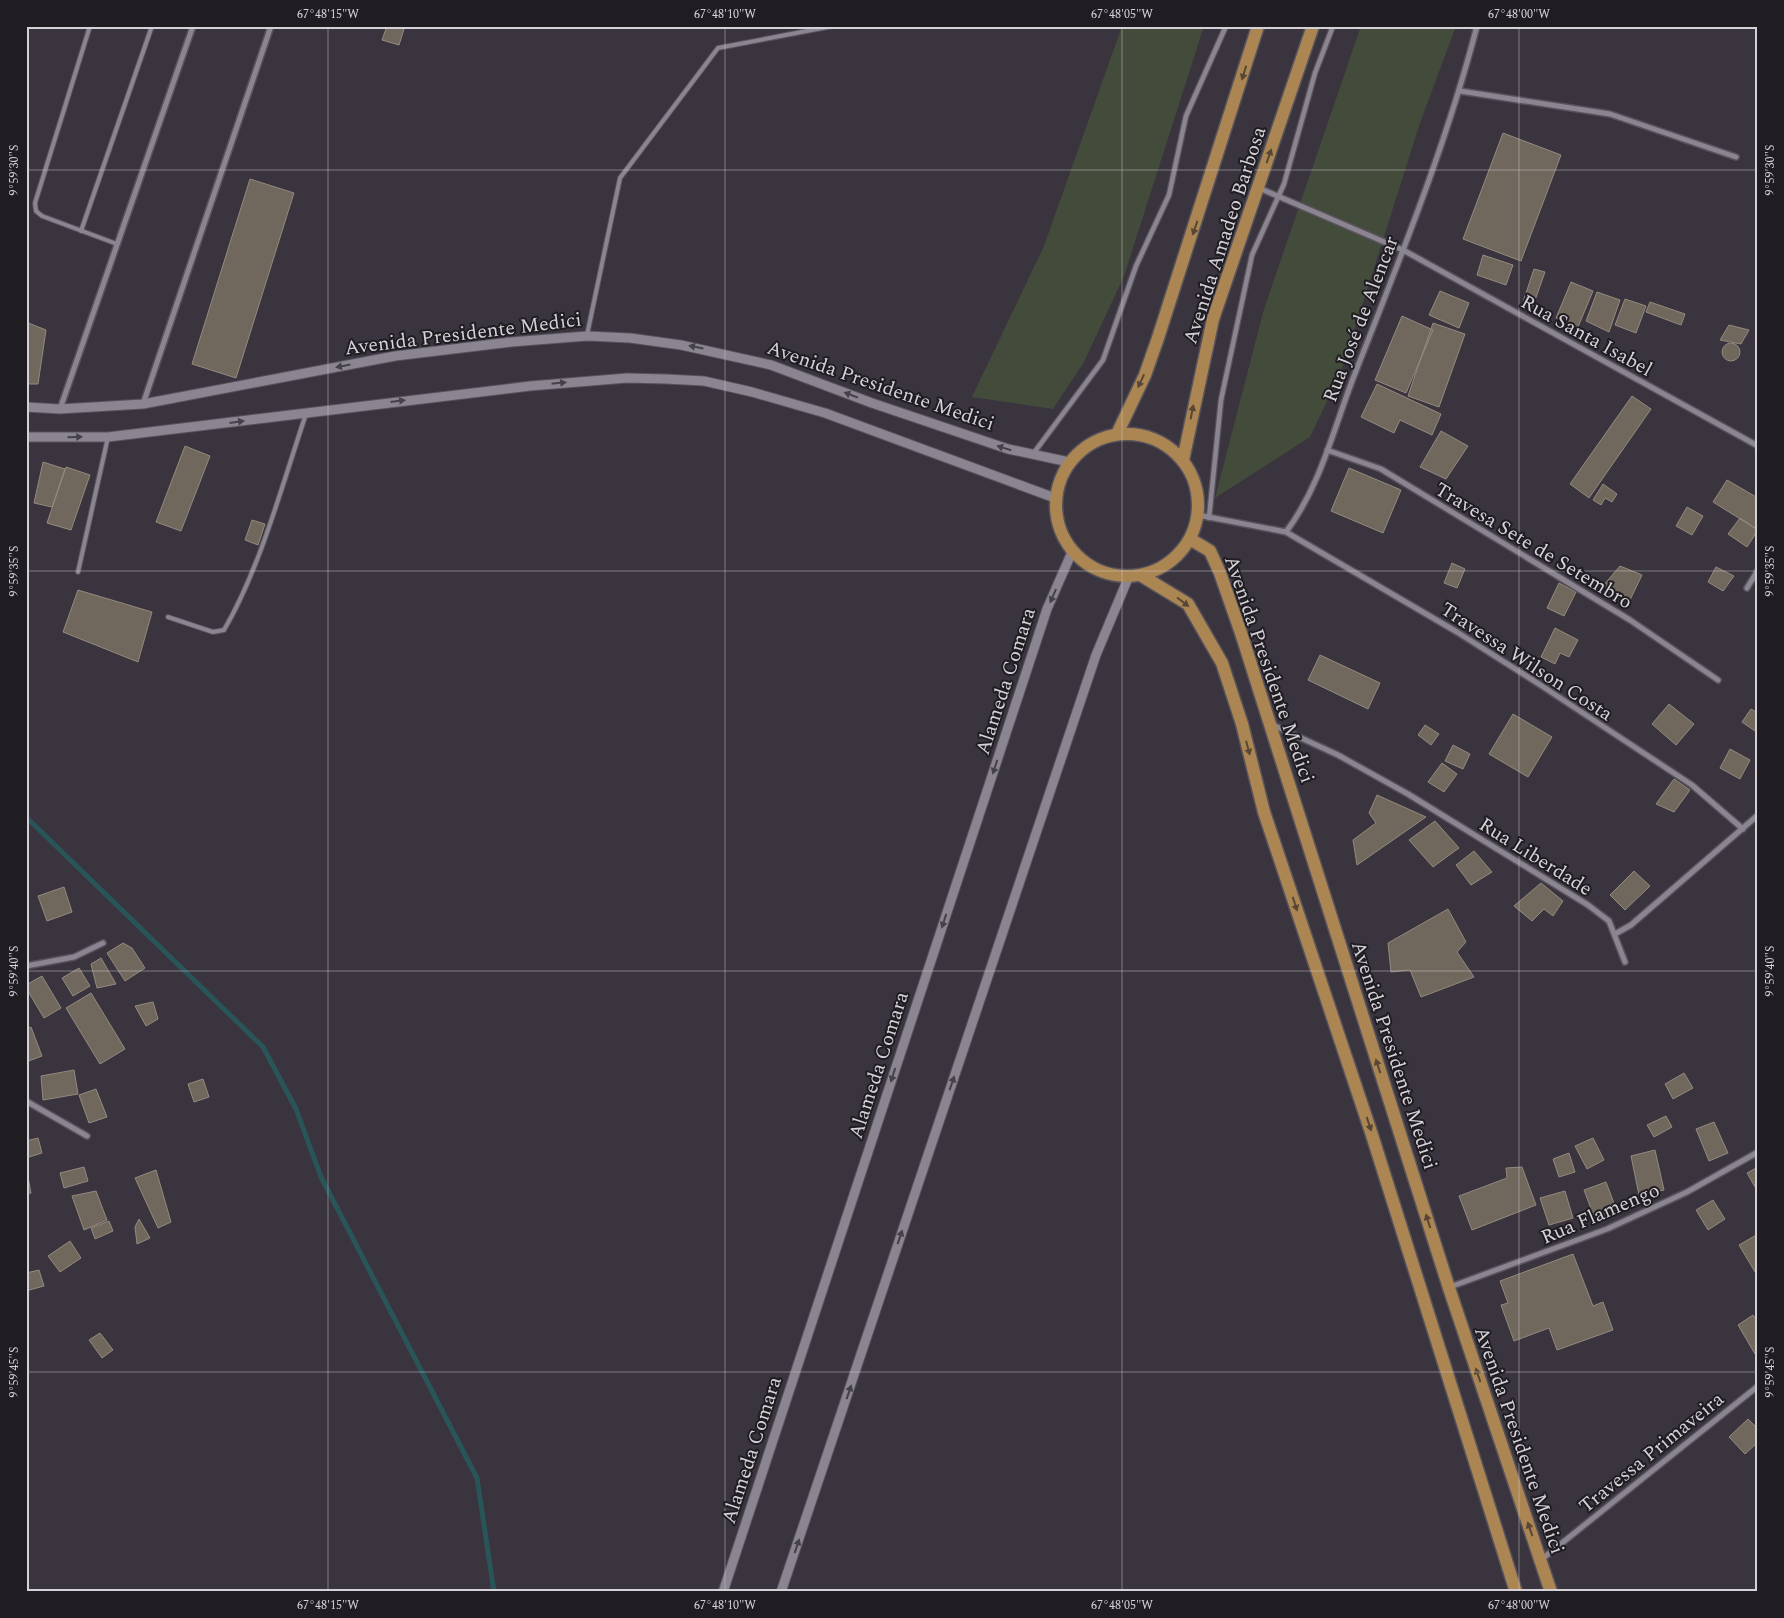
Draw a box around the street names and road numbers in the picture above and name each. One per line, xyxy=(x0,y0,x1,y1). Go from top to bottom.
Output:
street label: Avenida Amadeo Barbosa xyxy=(1176,122,1274,348)
street label: Rua José de Alencar xyxy=(1315,232,1406,407)
street label: Rua Santa Isabel xyxy=(1515,287,1658,385)
street label: Avenida Presidente Medici xyxy=(343,305,583,363)
street label: Avenida Presidente Medici xyxy=(763,333,998,439)
street label: Travesa Sete de Setembro xyxy=(1429,475,1638,617)
street label: Avenida Presidente Medici xyxy=(1216,552,1322,787)
street label: Travessa Wilson Costa xyxy=(1434,595,1619,729)
street label: Alameda Comara xyxy=(968,604,1044,759)
street label: Rua Liberdade xyxy=(1473,810,1598,904)
street label: Avenida Presidente Medici xyxy=(1343,937,1445,1173)
street label: Alameda Comara xyxy=(841,988,917,1143)
street label: Rua Flamengo xyxy=(1536,1175,1665,1252)
street label: Avenida Presidente Medici xyxy=(1466,1323,1572,1558)
street label: Alameda Comara xyxy=(714,1373,790,1528)
street label: Travessa Primaveira xyxy=(1573,1385,1731,1521)

